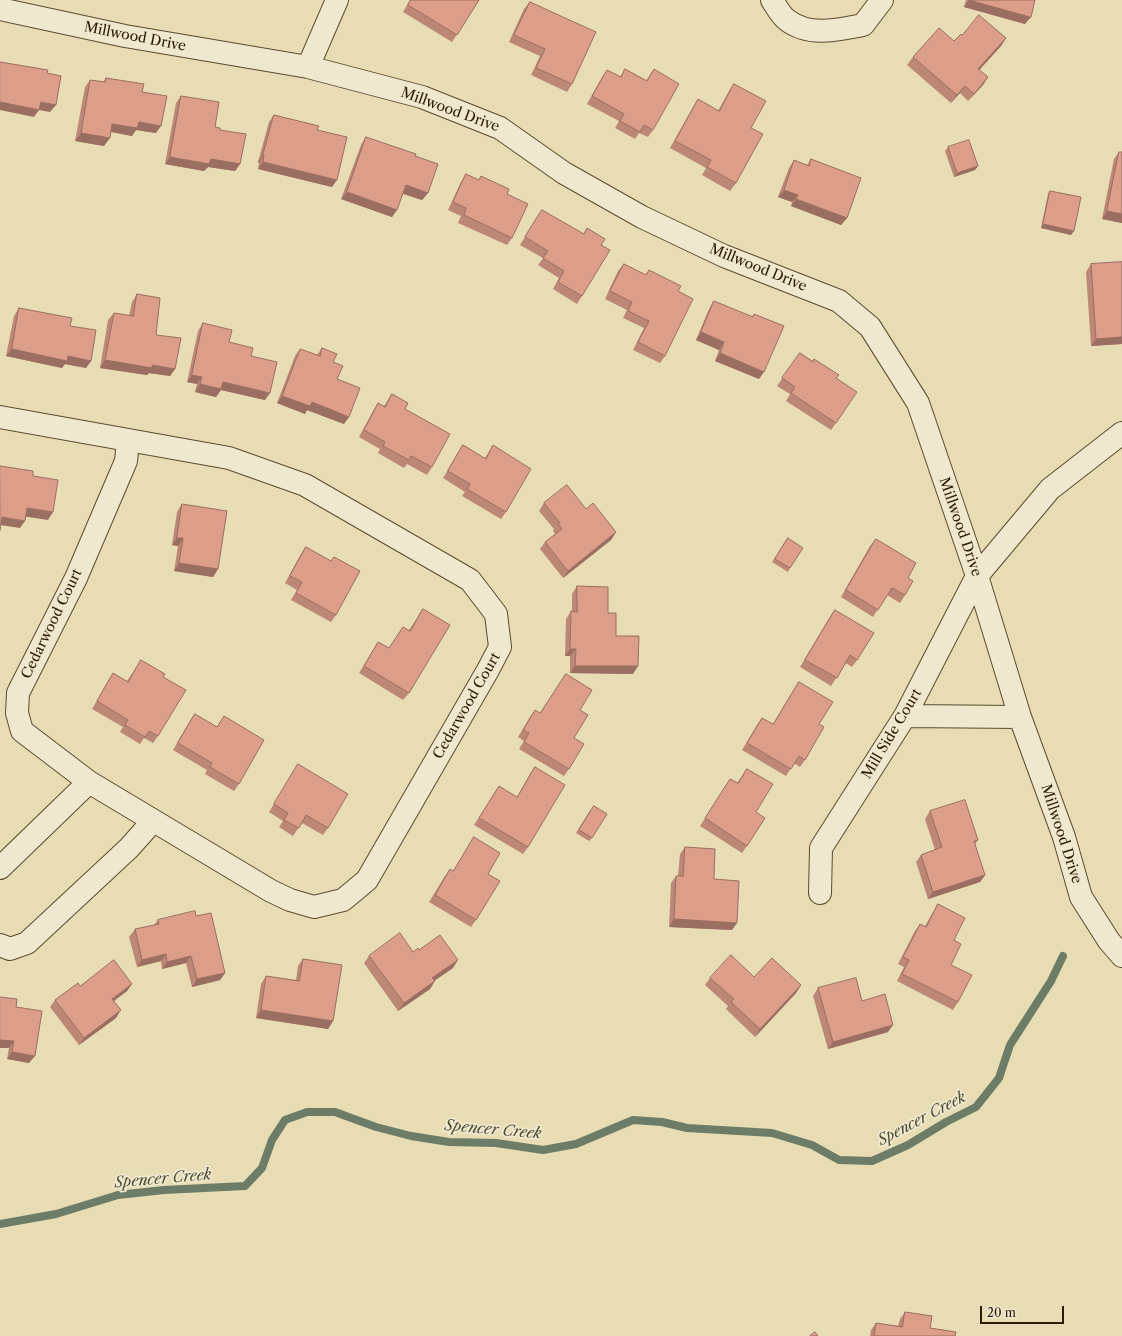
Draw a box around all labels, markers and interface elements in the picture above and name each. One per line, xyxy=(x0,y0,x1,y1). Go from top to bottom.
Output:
street label: Millwood Drive xyxy=(83,19,187,55)
street label: Millwood Drive xyxy=(398,84,502,136)
street label: Millwood Drive xyxy=(707,241,809,295)
street label: Millwood Drive xyxy=(935,475,985,579)
street label: Cedarwood Court xyxy=(18,566,86,682)
street label: Cedarwood Court xyxy=(430,650,504,762)
street label: Mill Side Court xyxy=(859,686,925,782)
street label: Millwood Drive xyxy=(1037,782,1085,886)
water label: Spencer Creek xyxy=(875,1088,969,1150)
water label: Spencer Creek xyxy=(444,1117,542,1143)
water label: Spencer Creek xyxy=(114,1166,212,1192)
scale bar xyxy=(982,1298,1066,1324)
text: 20 m xyxy=(987,1305,1016,1320)

